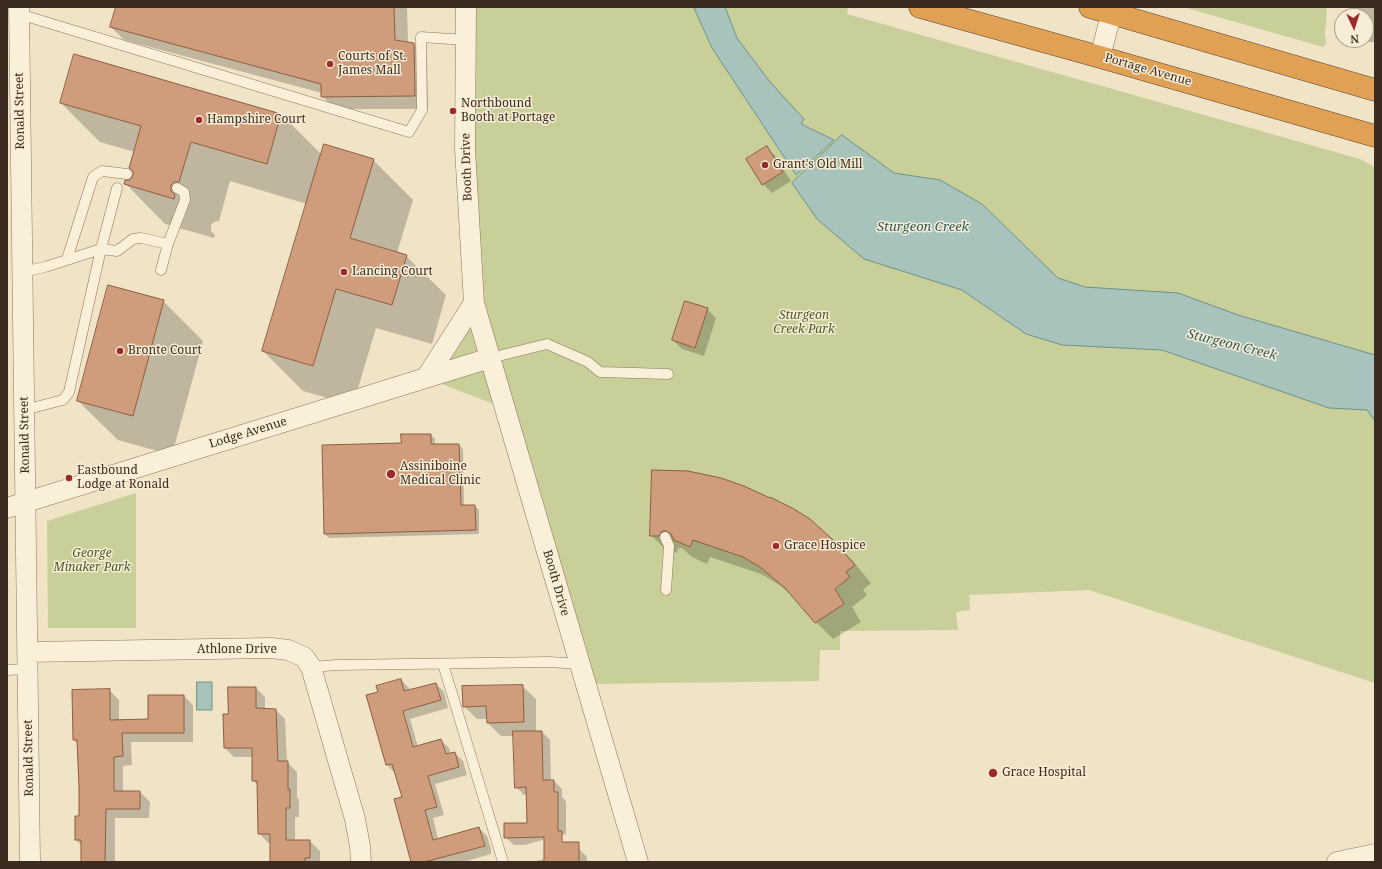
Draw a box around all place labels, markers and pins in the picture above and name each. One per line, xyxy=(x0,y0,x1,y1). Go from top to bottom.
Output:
place label: Courts of St. James Mall xyxy=(338,50,407,78)
marker: Courts of St. James Mall xyxy=(325,59,335,69)
place label: Northbound Booth at Portage xyxy=(461,97,555,125)
marker: Northbound Booth at Portage xyxy=(448,106,458,116)
place label: Hampshire Court xyxy=(207,113,306,127)
marker: Hampshire Court xyxy=(194,115,204,125)
place label: Grant's Old Mill xyxy=(773,158,863,172)
marker: Grant's Old Mill xyxy=(760,160,770,170)
place label: Lancing Court xyxy=(352,265,433,279)
marker: Lancing Court xyxy=(339,267,349,277)
place label: Bronte Court xyxy=(128,344,202,358)
marker: Bronte Court xyxy=(115,346,125,356)
place label: Assiniboine Medical Clinic xyxy=(400,460,481,488)
place label: Eastbound Lodge at Ronald xyxy=(77,464,169,492)
marker: Assiniboine Medical Clinic xyxy=(385,468,397,480)
marker: Eastbound Lodge at Ronald xyxy=(64,473,74,483)
place label: Grace Hospice xyxy=(784,539,866,553)
marker: Grace Hospice xyxy=(771,541,781,551)
place label: Grace Hospital xyxy=(1002,766,1086,780)
marker: Grace Hospital xyxy=(987,767,999,779)

